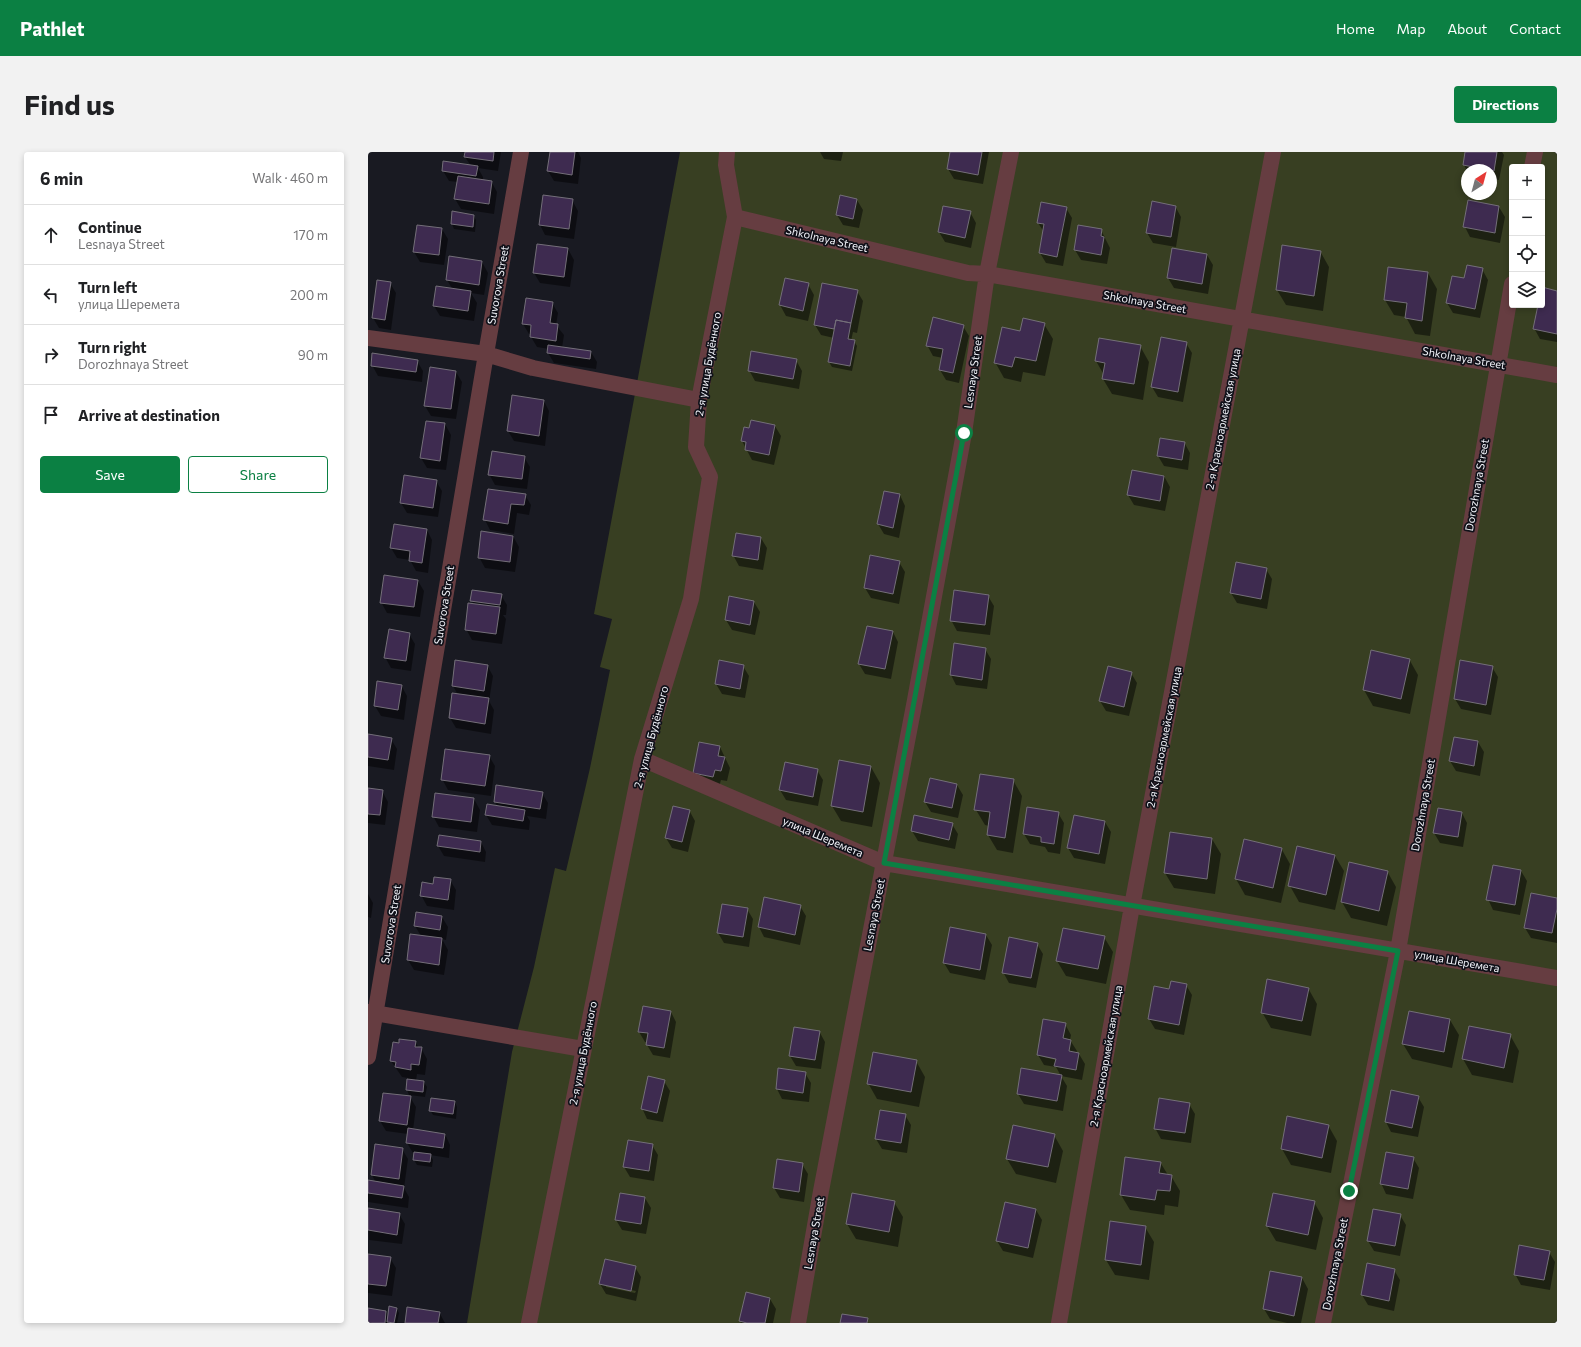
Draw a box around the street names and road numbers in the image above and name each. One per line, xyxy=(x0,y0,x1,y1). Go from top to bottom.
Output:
street label: Shkolnaya Street xyxy=(785,223,870,254)
street label: Suvorova Street xyxy=(484,244,511,325)
street label: Shkolnaya Street xyxy=(1102,288,1188,315)
street label: 2-я улица Будённого xyxy=(692,310,723,417)
street label: Lesnaya Street xyxy=(961,334,984,409)
street label: Shkolnaya Street xyxy=(1421,344,1507,371)
street label: 2-я Красноармейская улица xyxy=(1202,347,1243,491)
street label: Dorozhnaya Street xyxy=(1462,437,1491,532)
street label: Suvorova Street xyxy=(431,564,456,645)
street label: 2-я Красноармейская улица xyxy=(1143,665,1184,809)
street label: 2-я улица Будённого xyxy=(631,684,671,789)
street label: Dorozhnaya Street xyxy=(1408,757,1437,852)
street label: улица Шеремета xyxy=(781,814,865,859)
street label: Lesnaya Street xyxy=(860,877,887,952)
street label: Suvorova Street xyxy=(378,883,403,964)
street label: улица Шеремета xyxy=(1414,947,1501,974)
street label: 2-я Красноармейская улица xyxy=(1087,984,1124,1128)
street label: 2-я улица Будённого xyxy=(566,999,599,1106)
street label: Lesnaya Street xyxy=(801,1195,826,1270)
street label: Dorozhnaya Street xyxy=(1319,1216,1350,1311)

